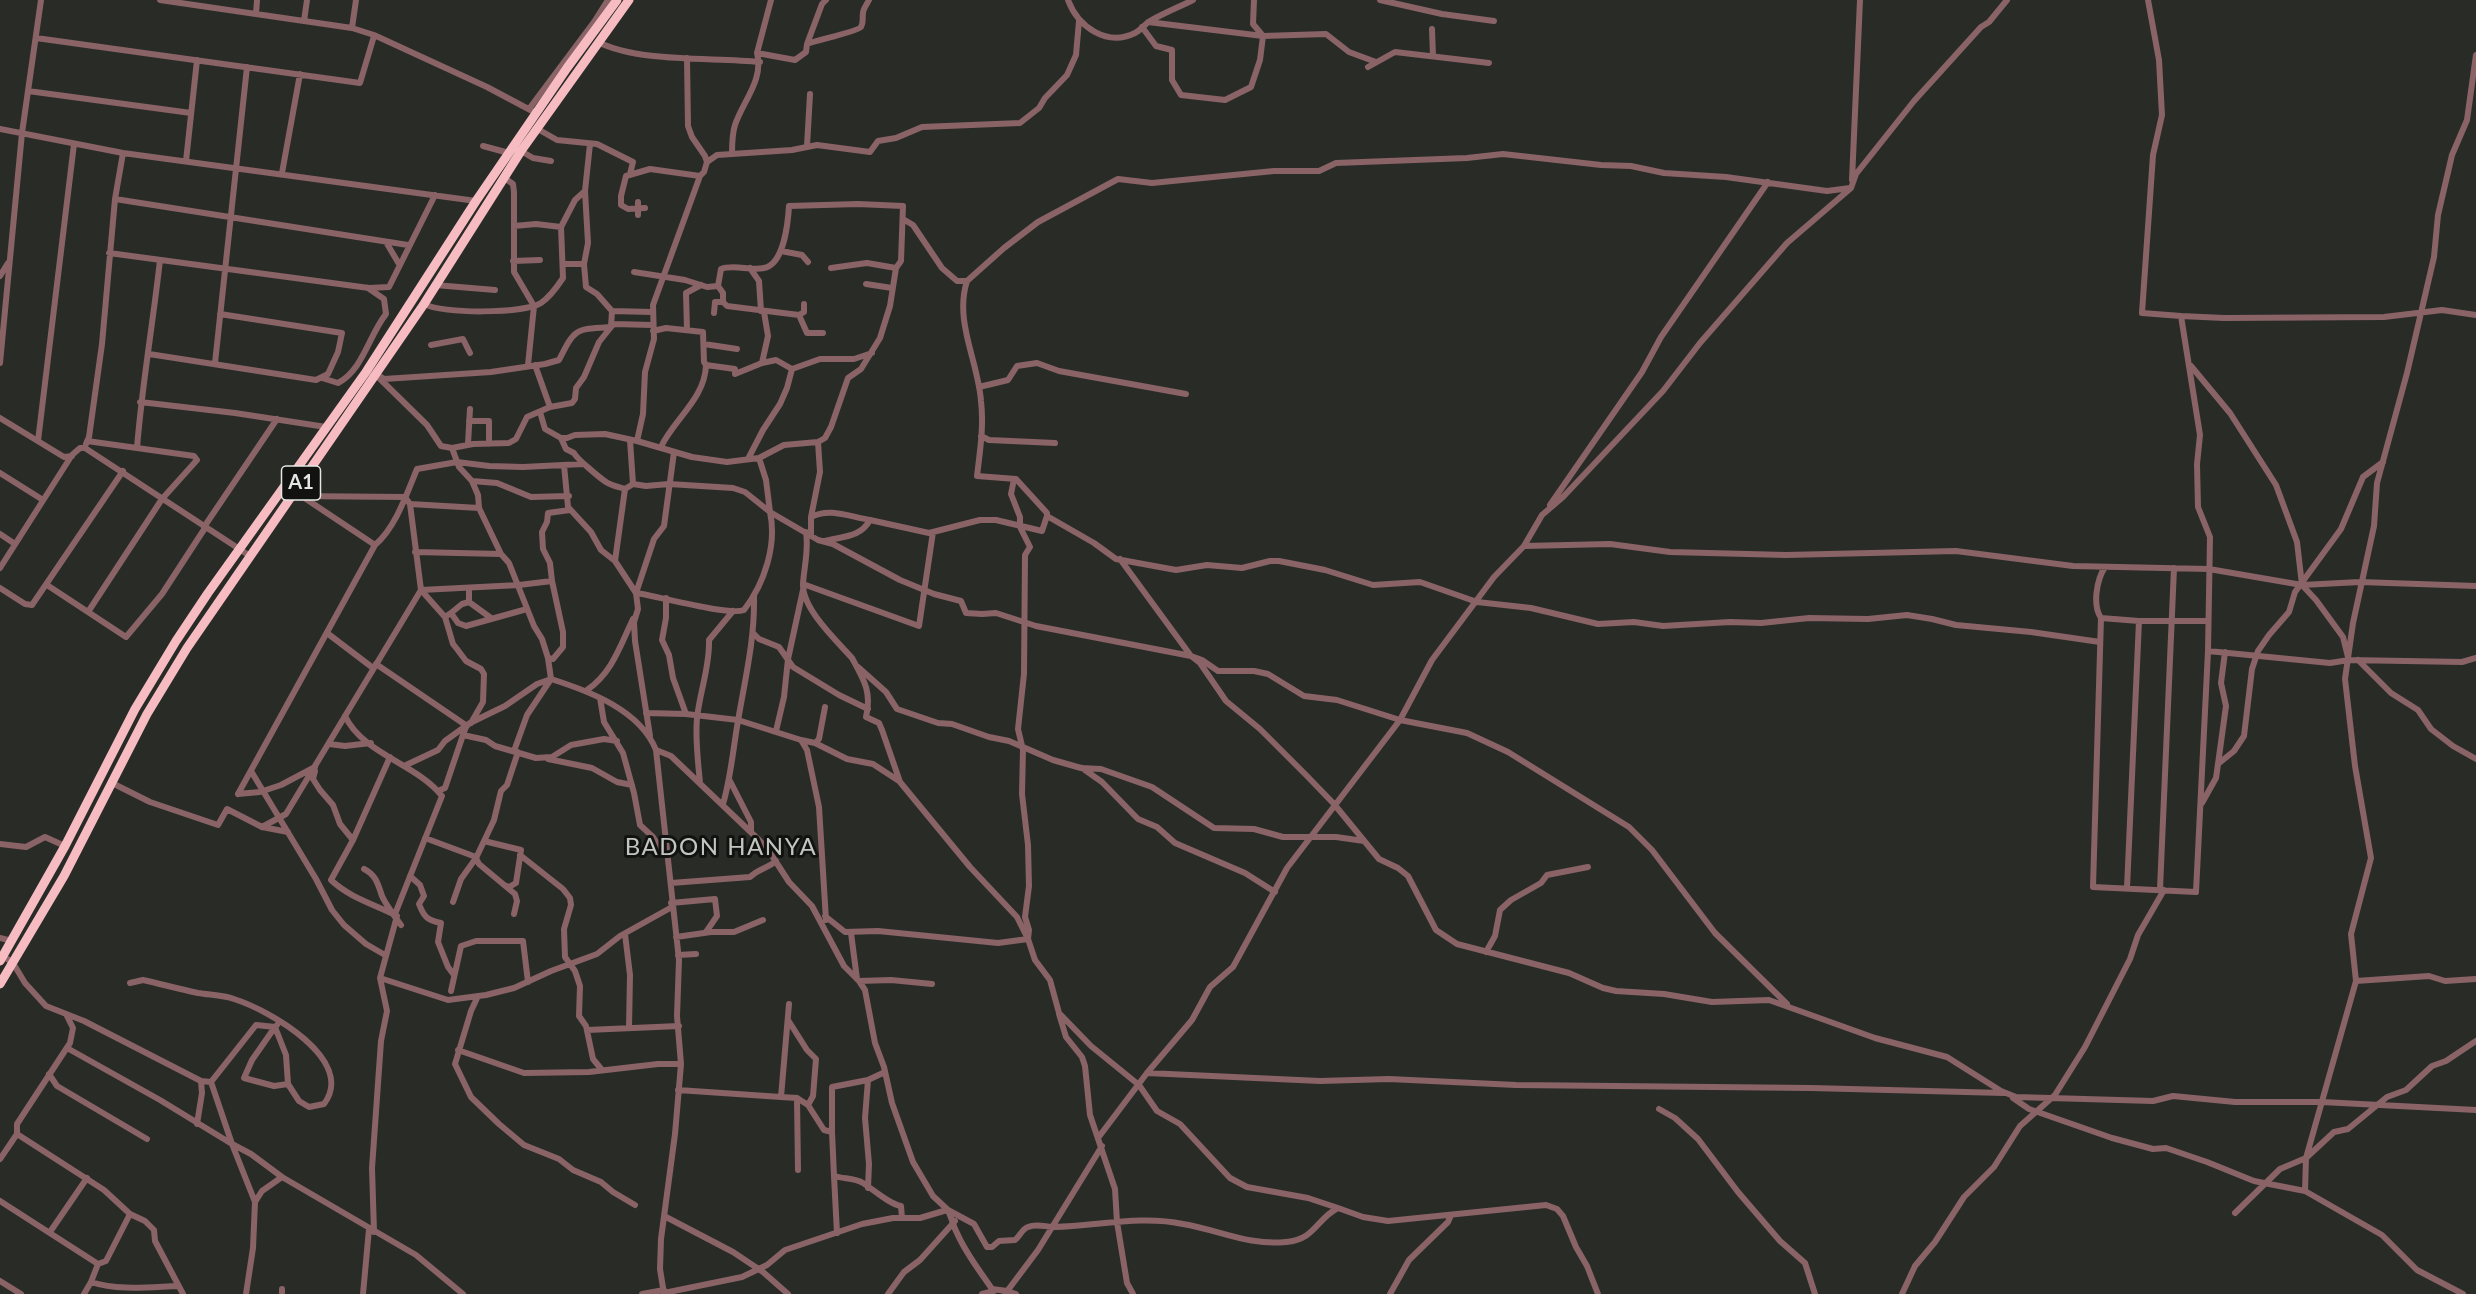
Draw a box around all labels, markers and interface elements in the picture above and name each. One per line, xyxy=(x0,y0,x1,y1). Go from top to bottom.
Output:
road number: A1 xyxy=(282,466,320,500)
district label: BADON HANYA xyxy=(625,833,817,861)

